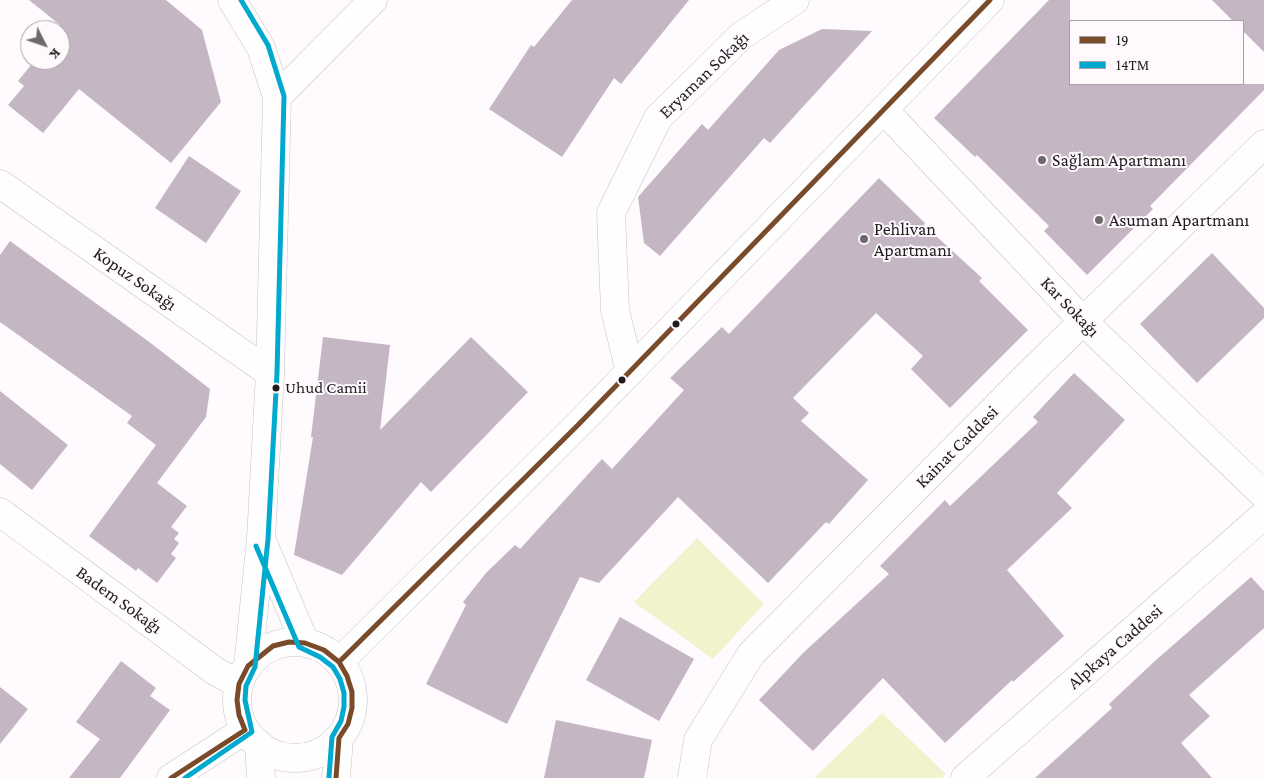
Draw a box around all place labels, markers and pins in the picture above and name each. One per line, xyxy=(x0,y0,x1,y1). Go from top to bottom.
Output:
place label: Sağlam Apartmanı xyxy=(1052,149,1186,171)
marker: Sağlam Apartmanı xyxy=(1036,154,1048,166)
place label: Asuman Apartmanı xyxy=(1109,209,1249,231)
marker: Asuman Apartmanı xyxy=(1093,214,1105,226)
place label: Pehlivan Apartmanı xyxy=(874,218,952,260)
marker: Pehlivan Apartmanı xyxy=(858,233,870,245)
unlabelled marker xyxy=(671,319,681,329)
unlabelled marker xyxy=(617,375,627,385)
place label: Uhud Camii xyxy=(285,378,367,398)
marker: Uhud Camii xyxy=(271,383,281,393)

